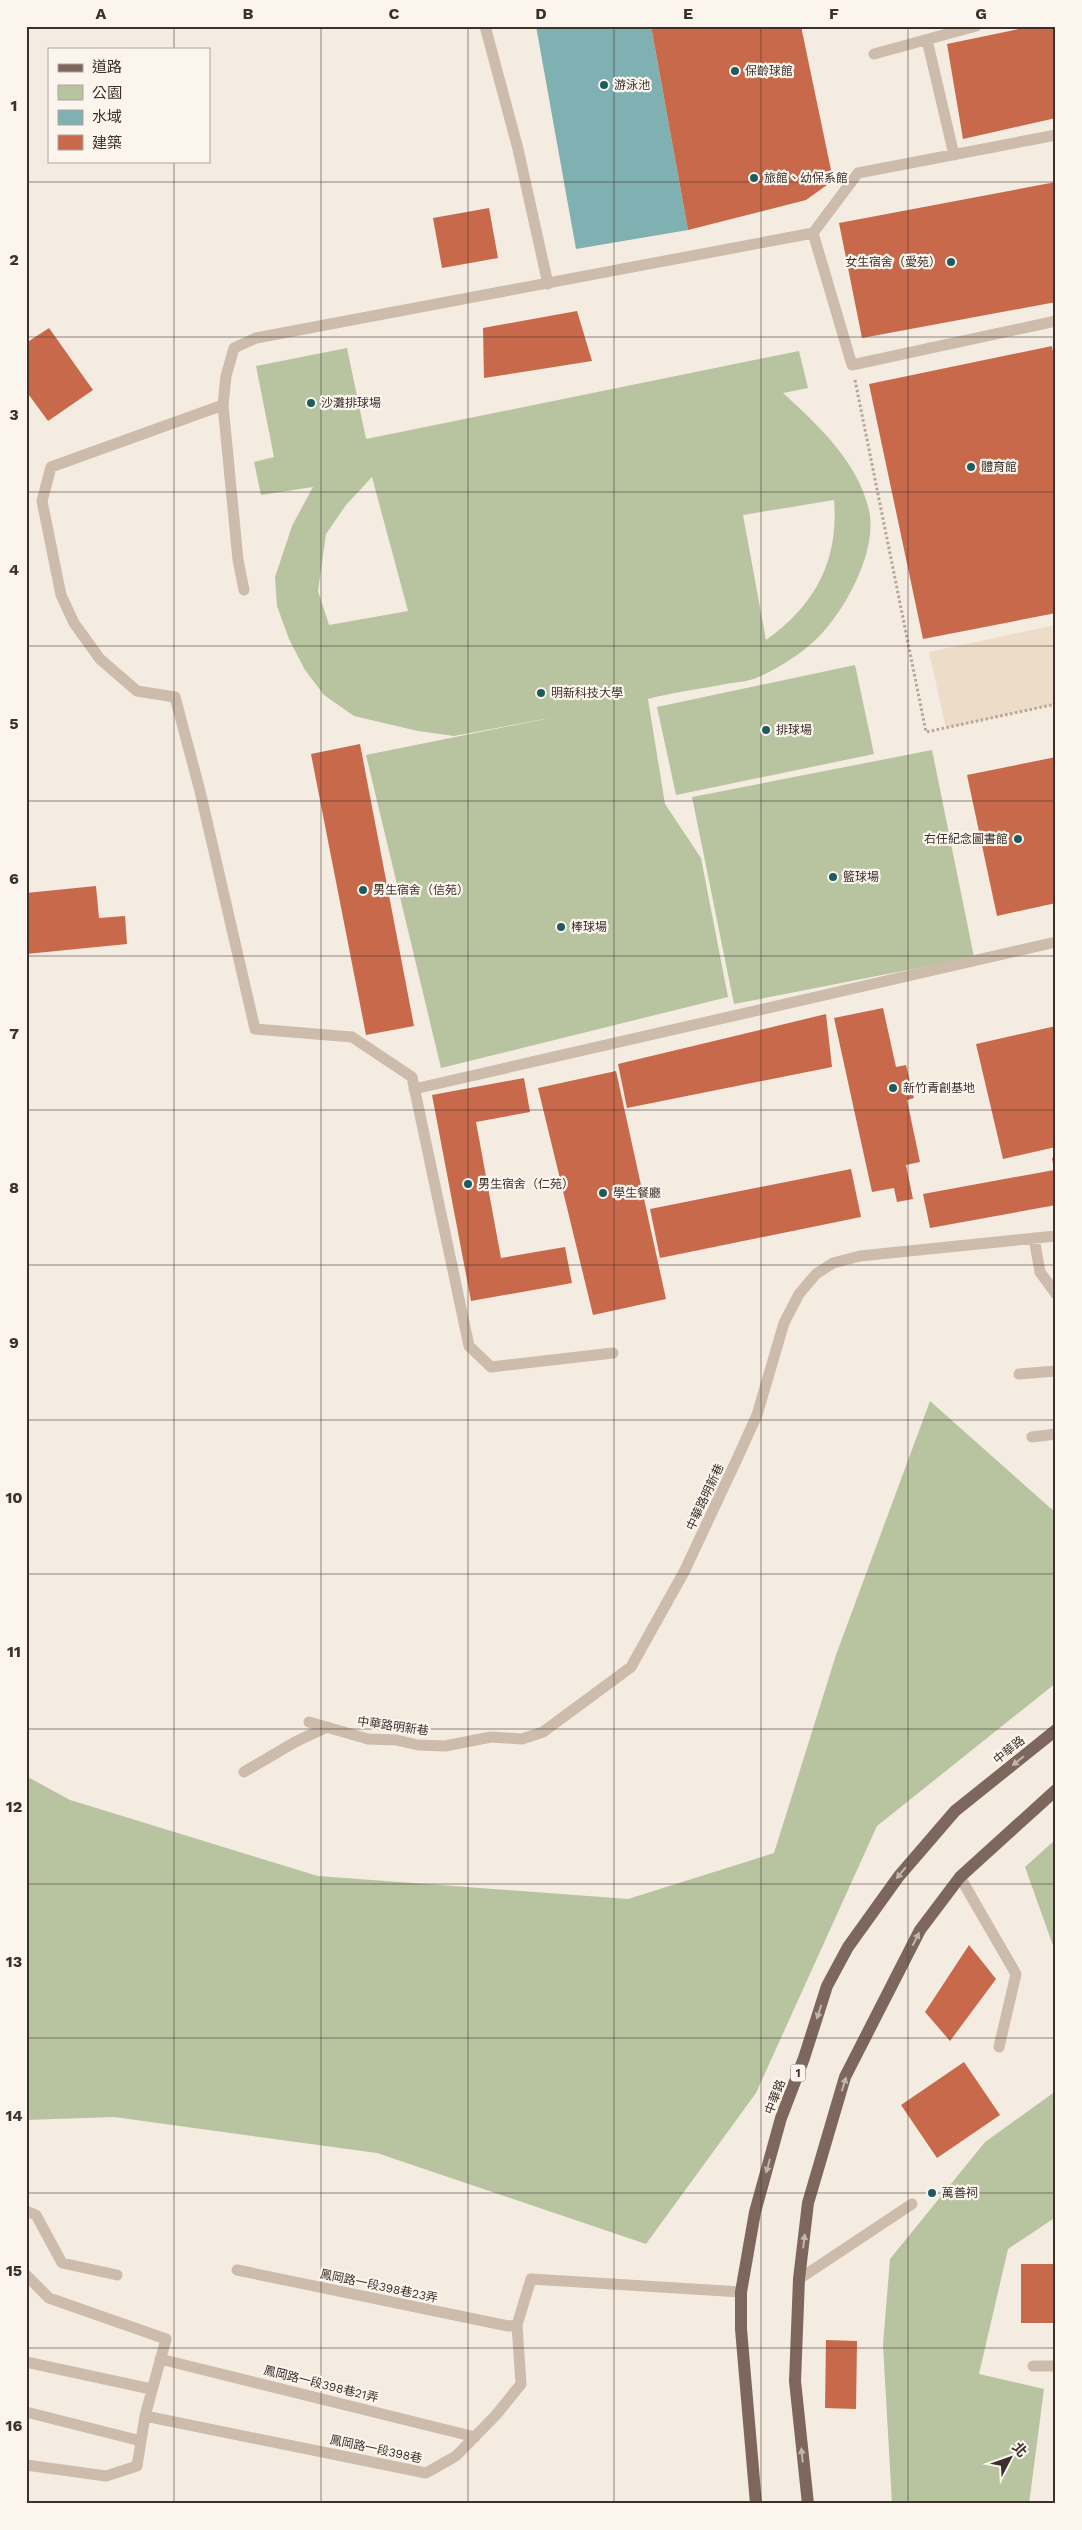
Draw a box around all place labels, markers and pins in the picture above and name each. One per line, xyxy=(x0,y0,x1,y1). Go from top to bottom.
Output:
place label: 保齡球館 xyxy=(745,64,793,78)
marker: 保齡球館 xyxy=(729,65,741,77)
place label: 游泳池 xyxy=(614,78,650,92)
marker: 游泳池 xyxy=(598,79,610,91)
place label: 旅館、幼保系館 xyxy=(764,171,848,185)
marker: 旅館、幼保系館 xyxy=(748,172,760,184)
place label: 女生宿舍（愛苑） xyxy=(845,255,941,269)
marker: 女生宿舍（愛苑） xyxy=(945,256,957,268)
place label: 沙灘排球場 xyxy=(321,396,381,410)
marker: 沙灘排球場 xyxy=(305,397,317,409)
place label: 體育館 xyxy=(981,460,1017,474)
marker: 體育館 xyxy=(965,461,977,473)
place label: 明新科技大學 xyxy=(551,686,623,700)
marker: 明新科技大學 xyxy=(535,687,547,699)
place label: 排球場 xyxy=(776,723,812,737)
marker: 排球場 xyxy=(760,724,772,736)
place label: 右任紀念圖書館 xyxy=(924,832,1008,846)
marker: 右任紀念圖書館 xyxy=(1012,833,1024,845)
place label: 籃球場 xyxy=(843,870,879,884)
marker: 籃球場 xyxy=(827,871,839,883)
place label: 男生宿舍（信苑） xyxy=(373,883,469,897)
marker: 男生宿舍（信苑） xyxy=(357,884,369,896)
place label: 棒球場 xyxy=(571,920,607,934)
marker: 棒球場 xyxy=(555,921,567,933)
place label: 新竹青創基地 xyxy=(903,1081,975,1095)
marker: 新竹青創基地 xyxy=(887,1082,899,1094)
place label: 男生宿舍（仁苑） xyxy=(478,1177,574,1191)
marker: 男生宿舍（仁苑） xyxy=(462,1178,474,1190)
place label: 學生餐廳 xyxy=(613,1186,661,1200)
marker: 學生餐廳 xyxy=(597,1187,609,1199)
place label: 萬善祠 xyxy=(942,2186,978,2200)
marker: 萬善祠 xyxy=(926,2187,938,2199)

